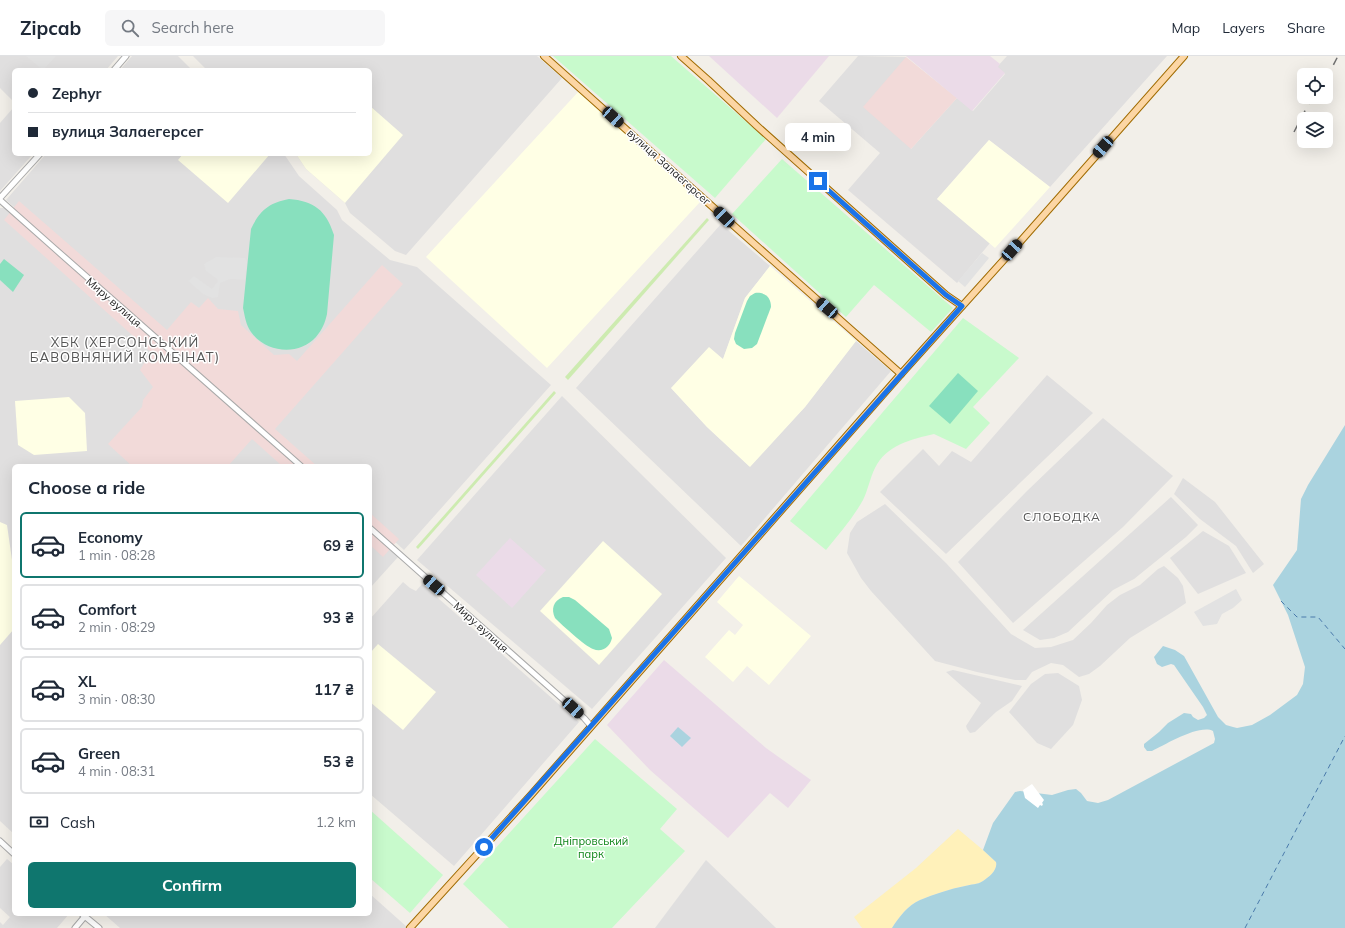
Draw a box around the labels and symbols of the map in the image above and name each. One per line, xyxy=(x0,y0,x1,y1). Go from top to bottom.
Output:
car xyxy=(600,105,626,129)
callout: 4 min xyxy=(785,123,851,151)
street label: вулиця Залаегерсег xyxy=(624,126,714,208)
car xyxy=(1091,134,1115,160)
route end xyxy=(809,172,827,190)
car xyxy=(711,204,737,230)
car xyxy=(1000,237,1024,263)
street label: Миру вулиця xyxy=(83,274,145,330)
car xyxy=(814,296,840,320)
district label: ХБК (ХЕРСОНСЬКИЙ БАВОВНЯНИЙ КОМБІНАТ) xyxy=(30,334,220,365)
district label: СЛОБОДКА xyxy=(1023,509,1101,524)
car xyxy=(421,573,447,597)
street label: Миру вулиця xyxy=(451,599,511,655)
car xyxy=(560,696,586,720)
park label: Дніпровський парк xyxy=(554,834,628,861)
route start xyxy=(475,838,493,856)

